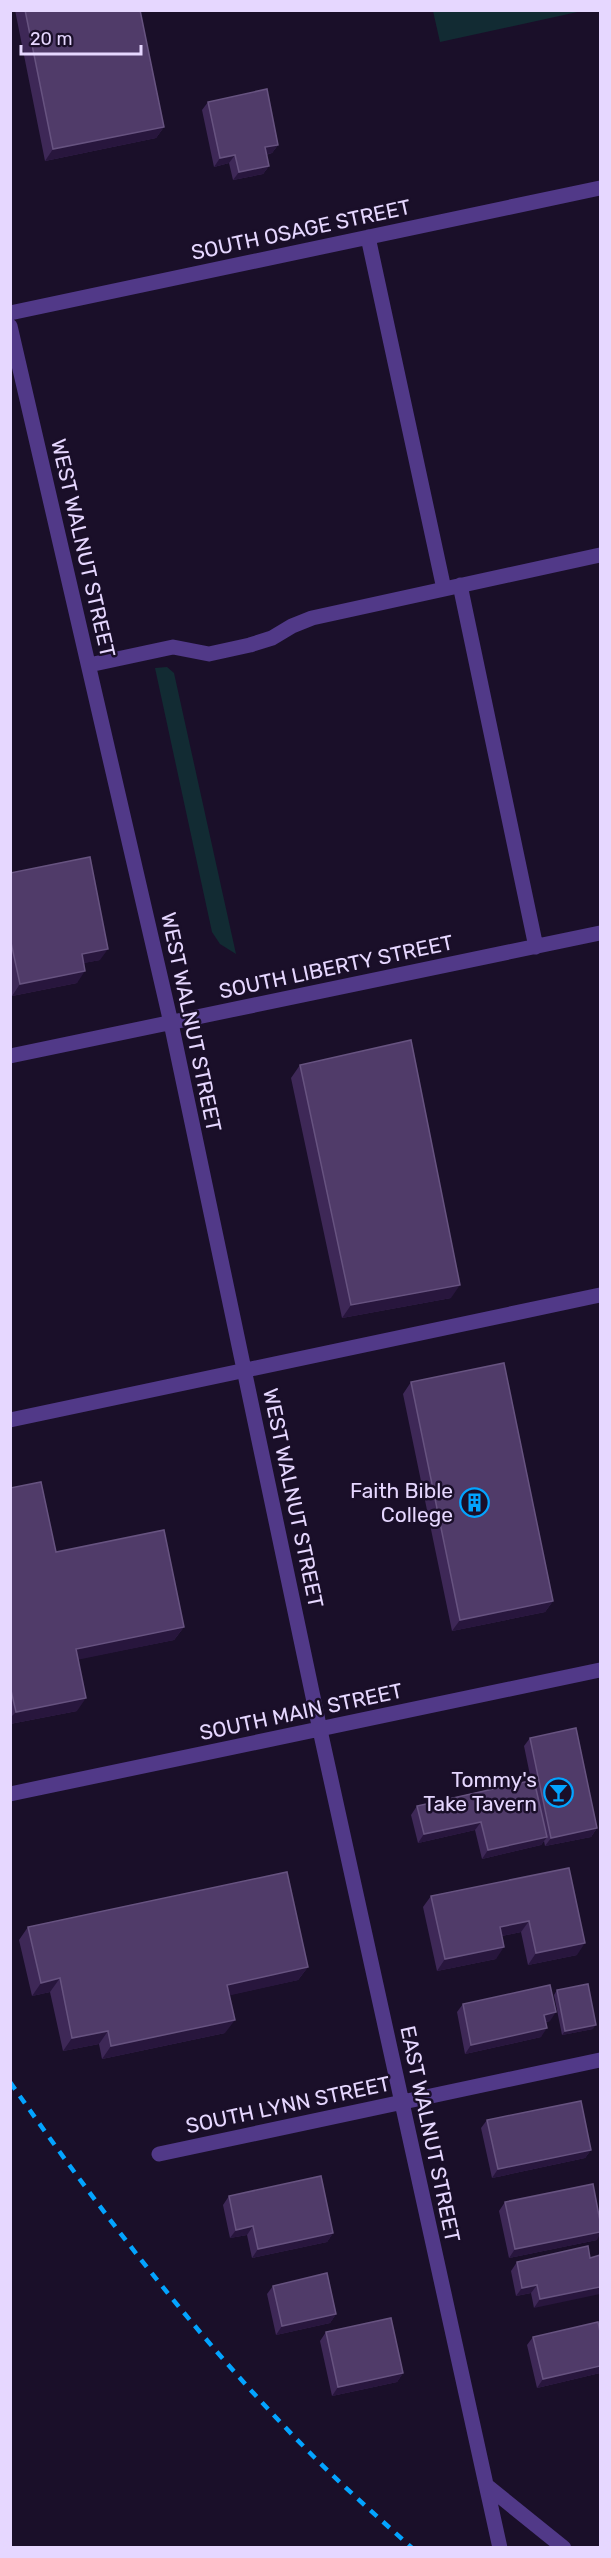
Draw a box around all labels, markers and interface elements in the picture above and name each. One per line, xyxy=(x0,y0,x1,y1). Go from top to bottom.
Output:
scale bar xyxy=(21,18,141,56)
text: 20 m xyxy=(30,28,72,50)
street label: SOUTH OSAGE STREET xyxy=(189,194,413,265)
street label: WEST WALNUT STREET xyxy=(46,436,121,660)
street label: WEST WALNUT STREET xyxy=(156,910,227,1134)
street label: SOUTH LIBERTY STREET xyxy=(216,929,455,1004)
street label: WEST WALNUT STREET xyxy=(258,1386,329,1610)
place label: Faith Bible College xyxy=(350,1478,453,1527)
building icon: Faith Bible College xyxy=(458,1487,490,1519)
street label: SOUTH MAIN STREET xyxy=(197,1678,405,1745)
place label: Tommy's Take Tavern xyxy=(423,1767,537,1816)
bar icon: Tommy's Take Tavern xyxy=(542,1776,574,1808)
street label: EAST WALNUT STREET xyxy=(395,2023,466,2244)
street label: SOUTH LYNN STREET xyxy=(183,2071,392,2138)

